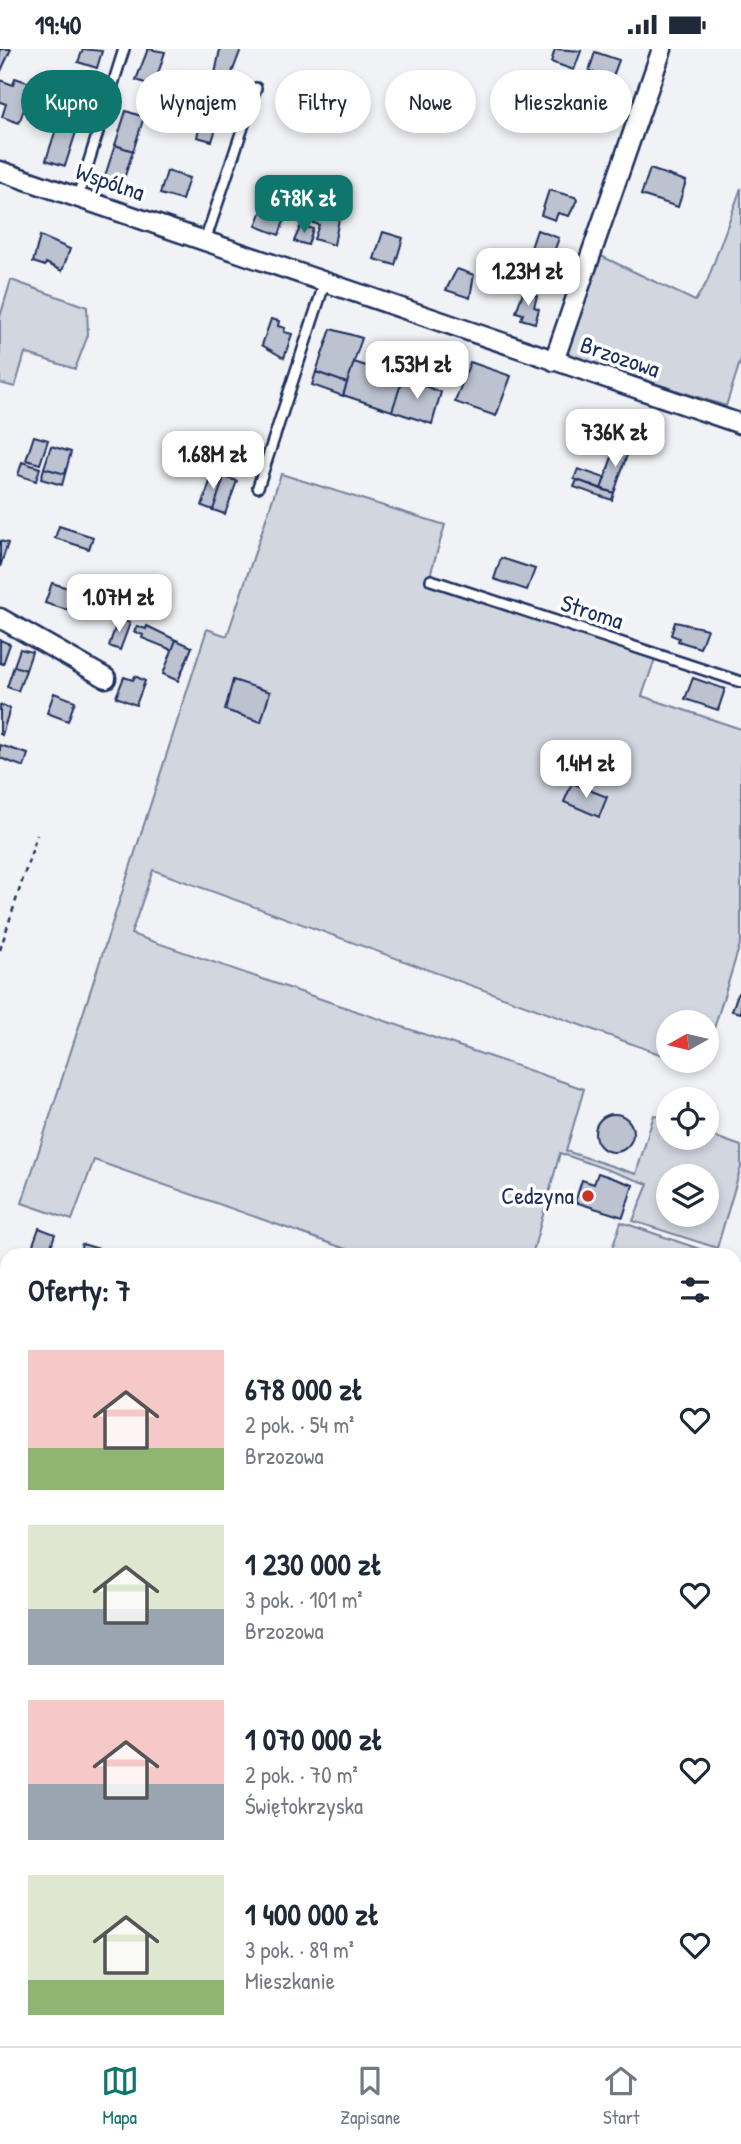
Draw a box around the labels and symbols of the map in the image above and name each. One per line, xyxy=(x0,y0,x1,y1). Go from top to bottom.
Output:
street label: Wspólna xyxy=(72,154,149,208)
pin: 678K zł xyxy=(239,176,369,235)
pin: 1.23M zł xyxy=(456,249,600,308)
street label: Brzozowa xyxy=(576,328,664,385)
pin: 1.53M zł xyxy=(345,341,489,401)
pin: 736K zł xyxy=(550,409,680,469)
pin: 1.68M zł xyxy=(141,431,285,491)
pin: 1.07M zł xyxy=(47,575,191,634)
street label: Stroma xyxy=(557,586,628,636)
pin: 1.4M zł xyxy=(521,741,651,800)
north arrow xyxy=(656,1010,719,1073)
place label: Cedzyna xyxy=(501,1179,574,1211)
marker: Cedzyna xyxy=(580,1188,596,1204)

